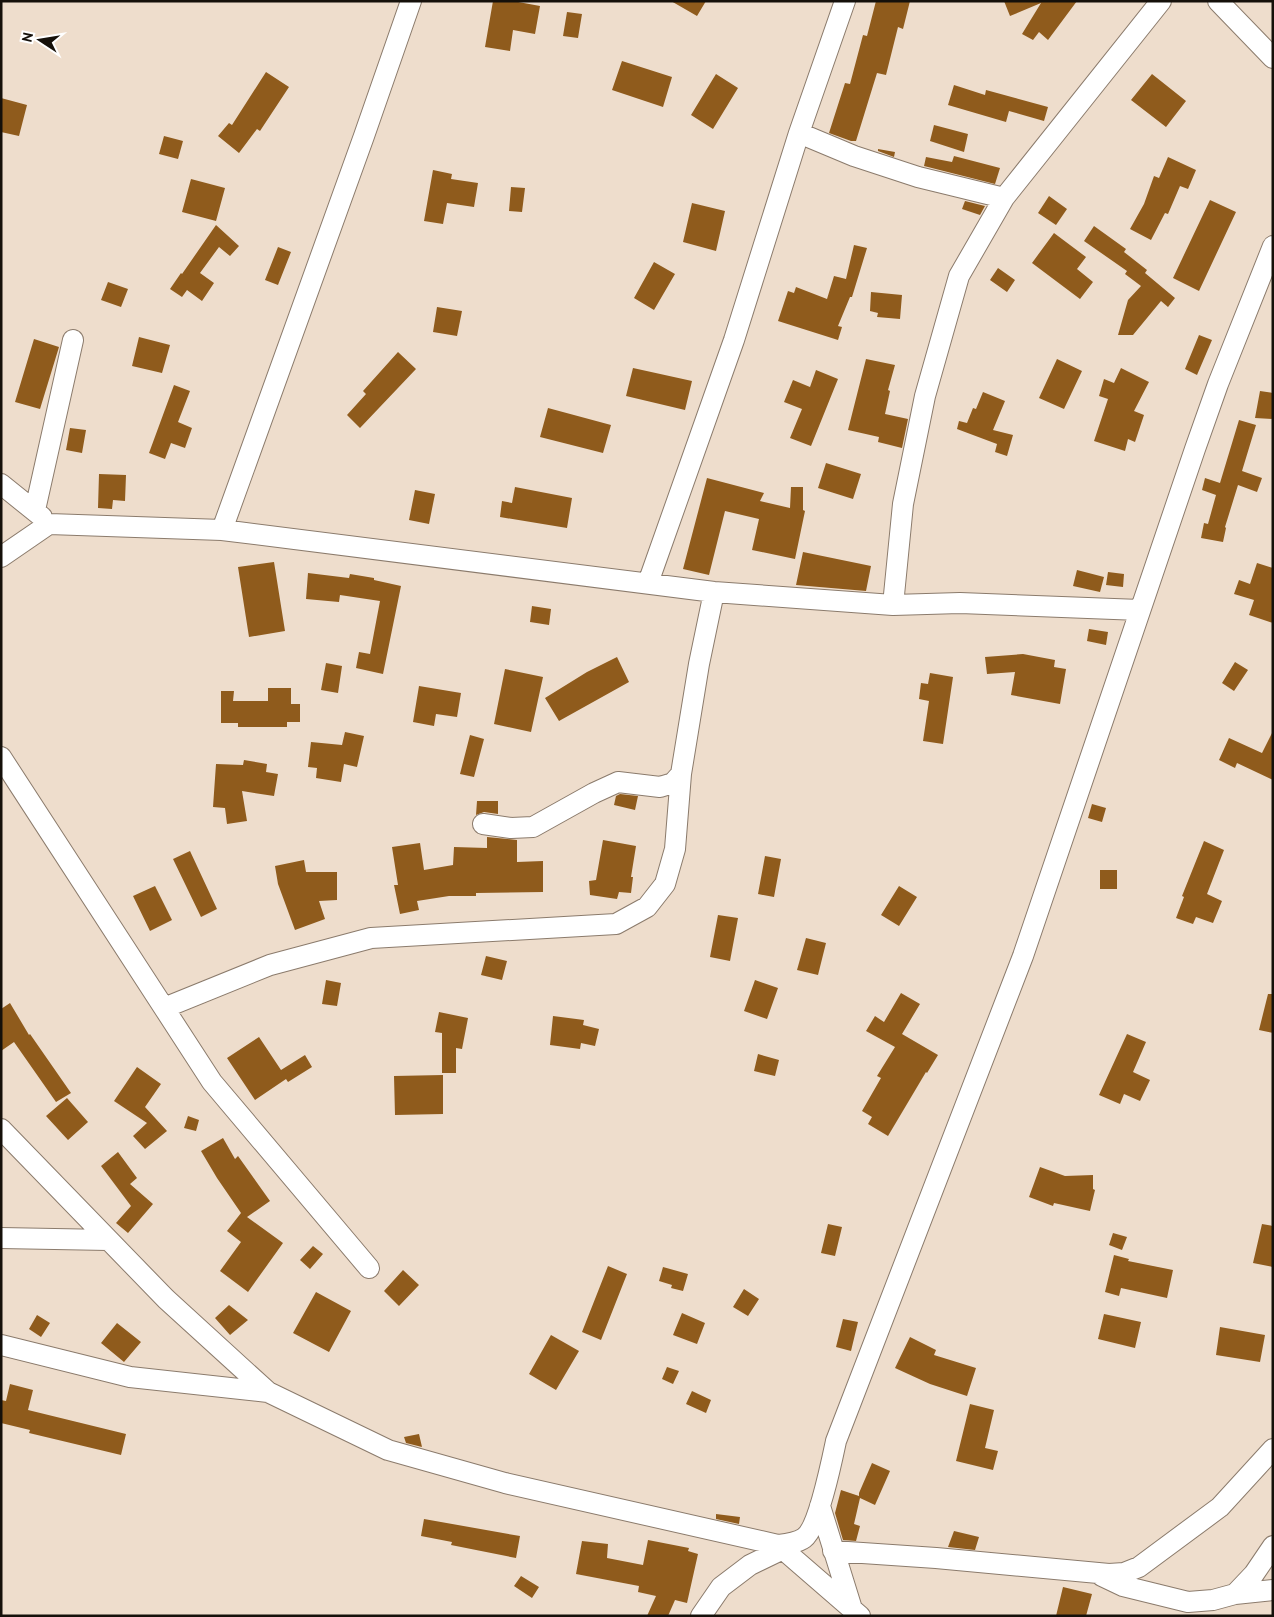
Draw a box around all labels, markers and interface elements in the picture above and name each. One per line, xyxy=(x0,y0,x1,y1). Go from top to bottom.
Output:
north arrow xyxy=(15,15,65,65)
text: N xyxy=(18,31,37,44)

